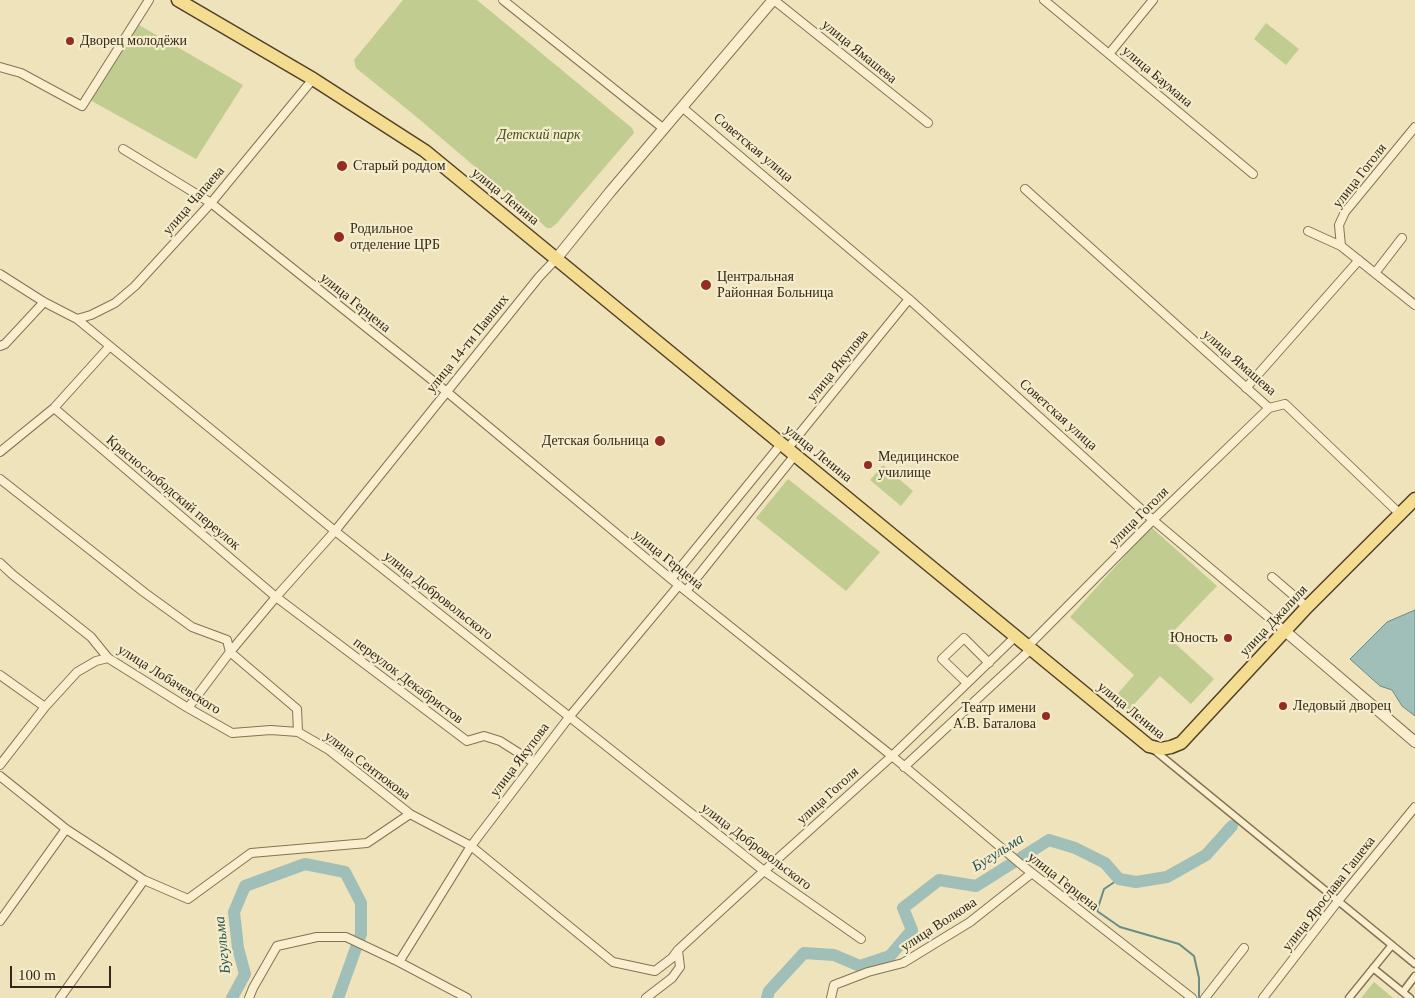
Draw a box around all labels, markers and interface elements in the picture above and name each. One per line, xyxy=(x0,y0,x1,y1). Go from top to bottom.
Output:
street label: улица Ямашева xyxy=(818,17,900,87)
place label: Дворец молодёжи xyxy=(80,33,187,49)
marker: Дворец молодёжи xyxy=(64,35,76,47)
street label: улица Баумана xyxy=(1118,43,1196,111)
street label: Советская улица xyxy=(710,110,796,186)
park label: Детский парк xyxy=(498,127,580,143)
street label: улица Гоголя xyxy=(1330,140,1390,212)
place label: Старый роддом xyxy=(353,158,445,174)
marker: Старый роддом xyxy=(335,159,349,173)
street label: улица Чапаева xyxy=(160,163,228,239)
street label: улица Ленина xyxy=(468,165,542,229)
place label: Родильное отделение ЦРБ xyxy=(350,221,440,253)
marker: Родильное отделение ЦРБ xyxy=(332,230,346,244)
street label: улица Герцена xyxy=(316,269,394,337)
place label: Центральная Районная Больница xyxy=(717,269,834,302)
marker: Центральная Районная Больница xyxy=(699,278,713,292)
street label: улица 14-ти Павших xyxy=(423,291,513,397)
street label: улица Якупова xyxy=(804,326,872,406)
street label: улица Ямашева xyxy=(1199,326,1279,400)
street label: Советская улица xyxy=(1016,376,1100,454)
street label: улица Ленина xyxy=(781,422,855,486)
street label: Краснослободский переулок xyxy=(103,432,243,554)
place label: Детская больница xyxy=(542,433,649,449)
marker: Детская больница xyxy=(653,434,667,448)
place label: Медицинское училище xyxy=(878,449,959,482)
marker: Медицинское училище xyxy=(862,459,874,471)
street label: улица Гоголя xyxy=(1106,484,1172,550)
street label: улица Герцена xyxy=(629,526,707,594)
street label: улица Добровольского xyxy=(380,548,496,644)
street label: улица Джалиля xyxy=(1237,582,1311,660)
place label: Юность xyxy=(1170,630,1218,646)
marker: Юность xyxy=(1222,632,1234,644)
street label: переулок Декабристов xyxy=(350,634,466,728)
street label: улица Лобачевского xyxy=(114,641,224,719)
street label: улица Ленина xyxy=(1094,679,1168,743)
place label: Ледовый дворец xyxy=(1293,698,1391,714)
place label: Театр имени А.В. Баталова xyxy=(953,700,1036,732)
marker: Ледовый дворец xyxy=(1277,700,1289,712)
marker: Театр имени А.В. Баталова xyxy=(1040,710,1052,722)
street label: улица Якупова xyxy=(487,720,553,800)
street label: улица Сентюкова xyxy=(321,728,413,804)
street label: улица Гоголя xyxy=(794,764,862,828)
street label: улица Добровольского xyxy=(697,800,815,894)
water label: Бугульма xyxy=(969,830,1027,876)
street label: улица Ярослава Гашека xyxy=(1279,833,1379,955)
street label: улица Герцена xyxy=(1024,849,1102,915)
street label: улица Волкова xyxy=(898,894,980,956)
water label: Бугульма xyxy=(211,915,235,975)
scale bar xyxy=(12,956,114,988)
text: 100 m xyxy=(18,967,56,983)

